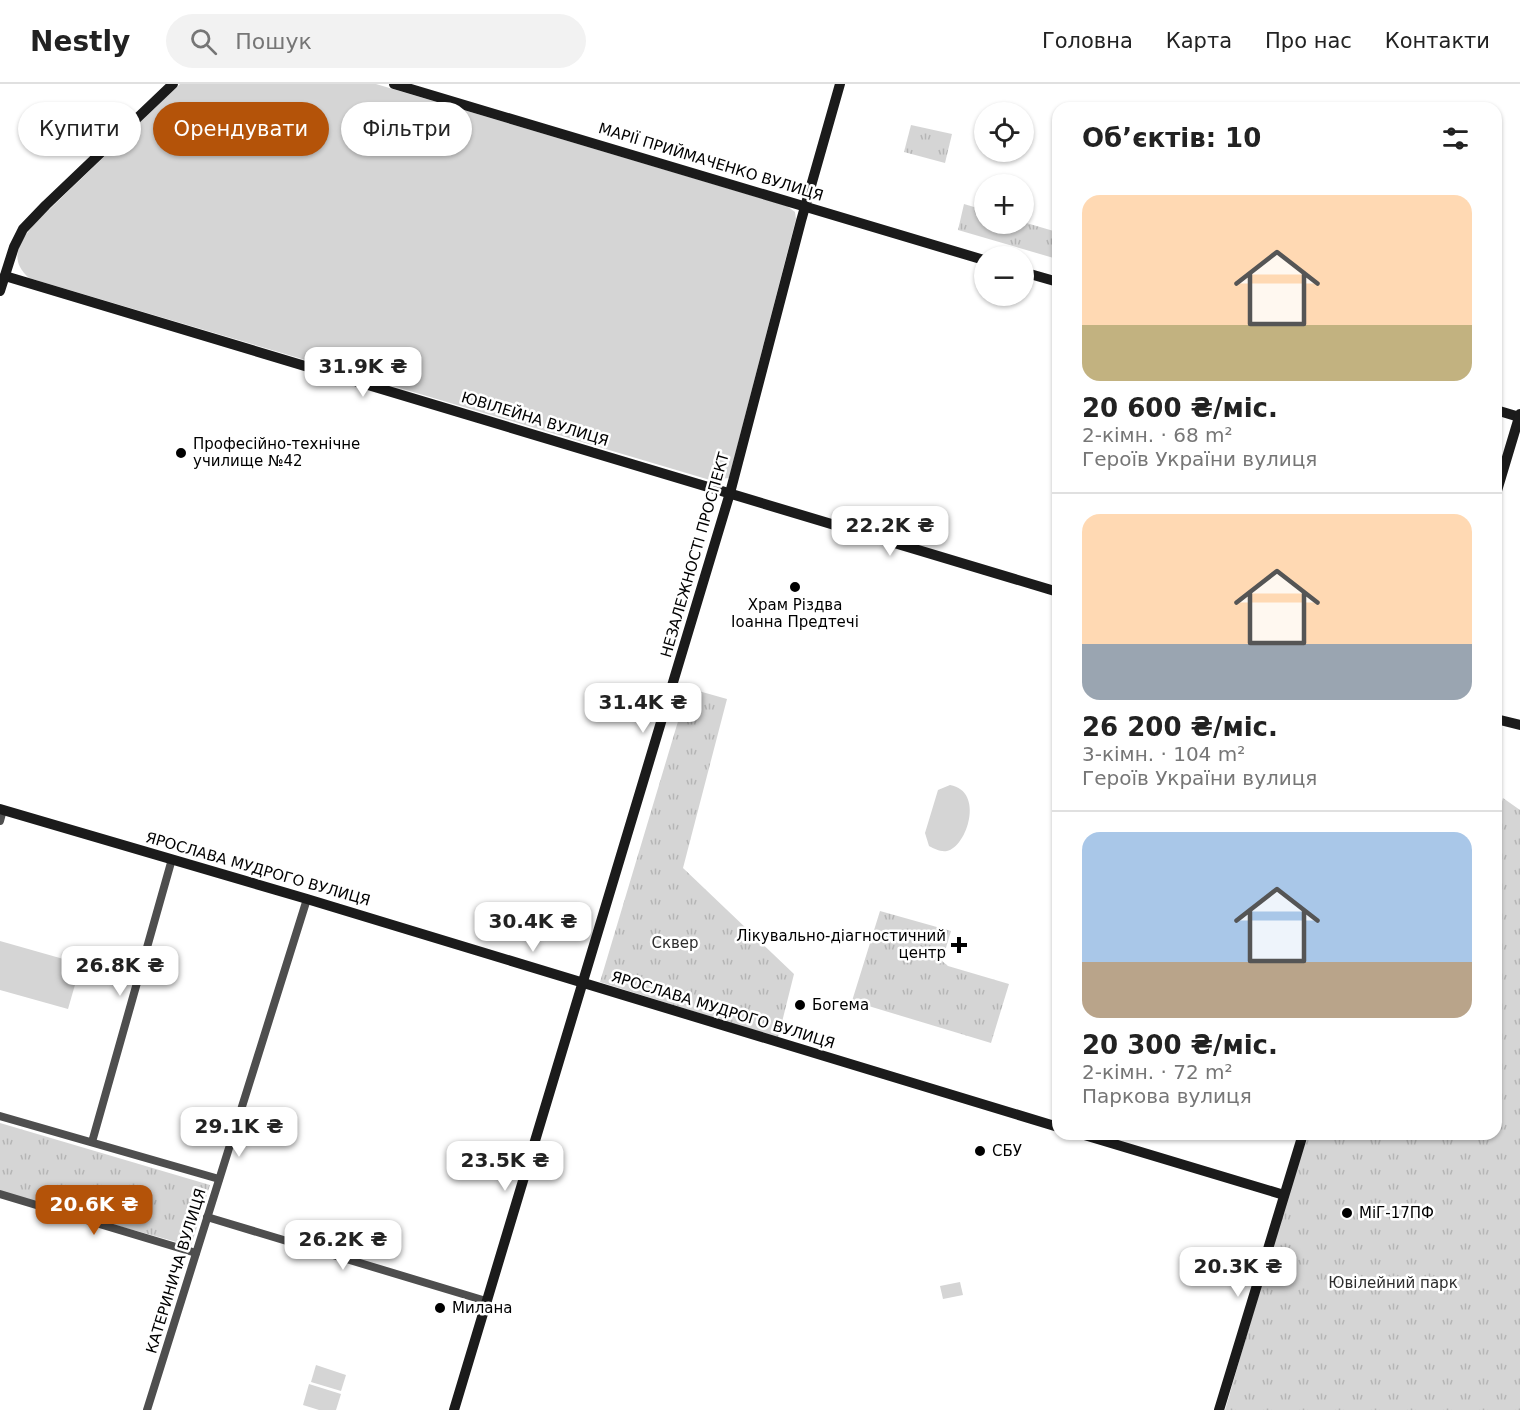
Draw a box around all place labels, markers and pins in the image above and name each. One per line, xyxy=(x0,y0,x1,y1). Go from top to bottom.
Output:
pin: 31.9K ₴ xyxy=(308,347,418,398)
place label: Професійно-технічне училище №42 xyxy=(193,435,360,470)
marker: Професійно-технічне училище №42 xyxy=(174,446,188,460)
pin: 22.2K ₴ xyxy=(835,506,945,557)
marker: Храм Різдва Іоанна Предтечі xyxy=(788,580,802,594)
place label: Храм Різдва Іоанна Предтечі xyxy=(731,596,859,631)
pin: 31.4K ₴ xyxy=(588,683,698,734)
pin: 30.4K ₴ xyxy=(478,902,588,953)
place label: Лікувально-діагностичний центр xyxy=(736,927,946,962)
marker: Лікувально-діагностичний центр xyxy=(950,936,968,954)
pin: 26.8K ₴ xyxy=(65,946,175,997)
place label: Богема xyxy=(812,996,869,1014)
marker: Богема xyxy=(793,998,807,1012)
pin: 29.1K ₴ xyxy=(184,1107,294,1158)
pin: 23.5K ₴ xyxy=(450,1141,560,1192)
place label: СБУ xyxy=(992,1142,1022,1160)
marker: СБУ xyxy=(973,1144,987,1158)
pin: 20.6K ₴ xyxy=(39,1185,149,1236)
place label: МіГ-17ПФ xyxy=(1359,1204,1434,1222)
marker: МіГ-17ПФ xyxy=(1340,1206,1354,1220)
pin: 26.2K ₴ xyxy=(288,1220,398,1271)
pin: 20.3K ₴ xyxy=(1183,1247,1293,1298)
place label: Милана xyxy=(452,1299,512,1317)
marker: Милана xyxy=(433,1301,447,1315)

